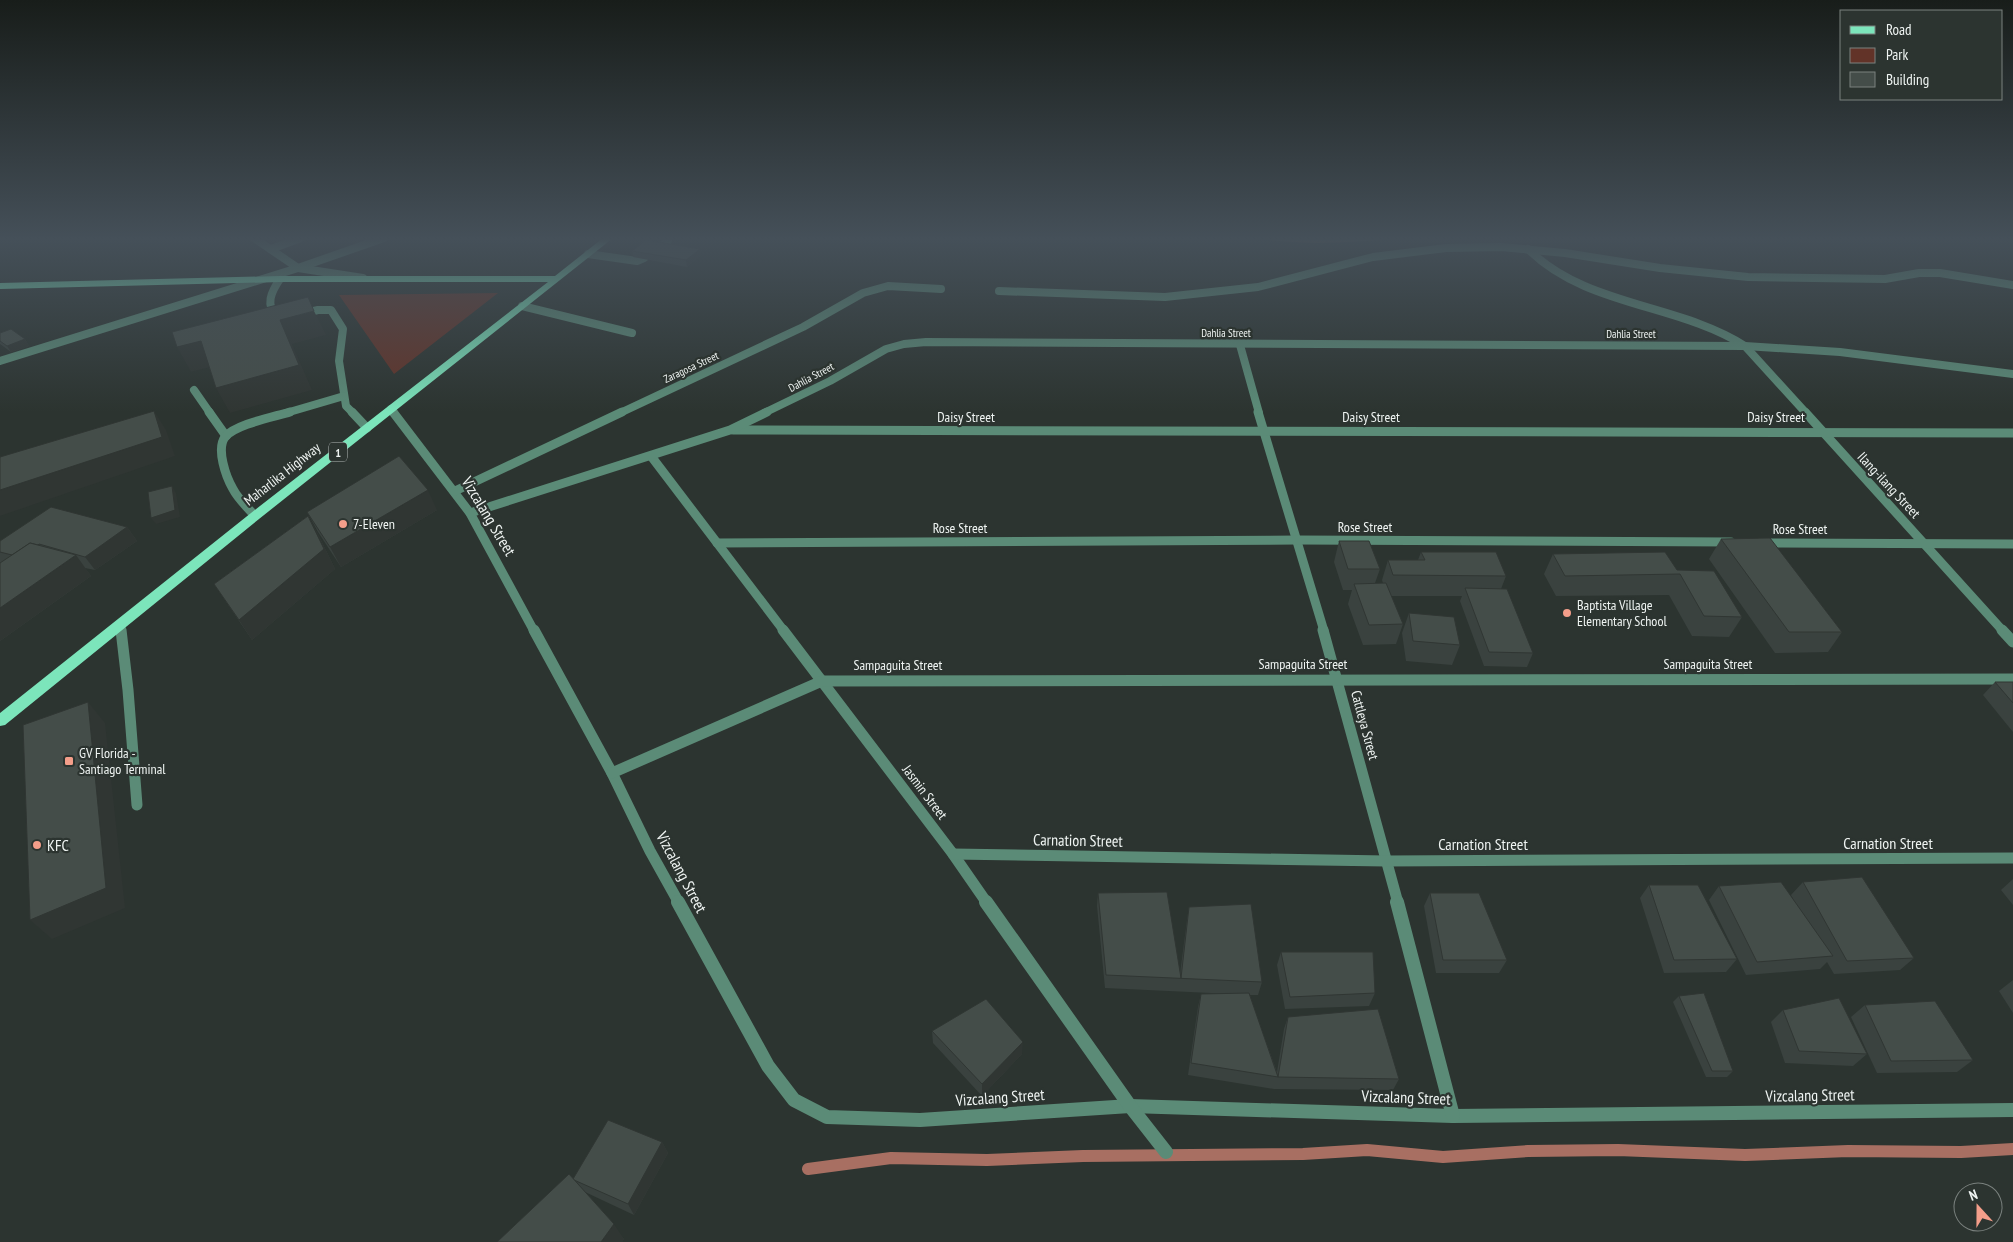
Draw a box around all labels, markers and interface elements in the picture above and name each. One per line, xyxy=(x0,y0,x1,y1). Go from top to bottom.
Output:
legend xyxy=(1840,10,2003,100)
text: Road xyxy=(1886,20,1912,39)
text: Park xyxy=(1886,45,1908,64)
text: Building xyxy=(1886,70,1929,89)
street label: Dahlia Street xyxy=(1201,326,1251,340)
street label: Dahlia Street xyxy=(1606,327,1656,341)
street label: Zaragosa Street xyxy=(661,348,721,386)
street label: Dahlia Street xyxy=(786,359,836,395)
street label: Daisy Street xyxy=(937,408,995,426)
street label: Daisy Street xyxy=(1342,408,1400,426)
street label: Daisy Street xyxy=(1747,408,1805,426)
street label: Maharlika Highway xyxy=(240,438,324,510)
road number: 1 xyxy=(329,442,347,462)
street label: Ilang-ilang Street xyxy=(1854,448,1924,522)
street label: Vizcalang Street xyxy=(457,472,521,560)
place label: 7-Eleven xyxy=(353,515,395,533)
marker: 7-Eleven xyxy=(337,518,349,530)
street label: Rose Street xyxy=(1338,518,1392,536)
street label: Rose Street xyxy=(933,519,987,537)
street label: Rose Street xyxy=(1773,520,1827,538)
place label: Baptista Village Elementary School xyxy=(1577,596,1667,630)
marker: Baptista Village Elementary School xyxy=(1561,607,1573,619)
street label: Sampaguita Street xyxy=(1259,655,1348,673)
street label: Sampaguita Street xyxy=(1664,655,1753,673)
street label: Sampaguita Street xyxy=(854,656,943,674)
street label: Cattleya Street xyxy=(1347,688,1383,762)
place label: GV Florida - Santiago Terminal xyxy=(79,744,166,778)
marker: GV Florida - Santiago Terminal xyxy=(63,755,75,767)
street label: Jasmin Street xyxy=(898,760,952,823)
street label: Vizcalang Street xyxy=(652,827,712,917)
street label: Carnation Street xyxy=(1033,829,1124,851)
street label: Carnation Street xyxy=(1843,833,1933,853)
street label: Carnation Street xyxy=(1438,834,1528,854)
place label: KFC xyxy=(47,835,69,855)
marker: KFC xyxy=(31,839,43,851)
street label: Vizcalang Street xyxy=(954,1084,1046,1110)
street label: Vizcalang Street xyxy=(1764,1084,1855,1106)
street label: Vizcalang Street xyxy=(1360,1085,1451,1109)
north arrow xyxy=(1953,1182,2003,1232)
text: N xyxy=(1967,1185,1980,1205)

